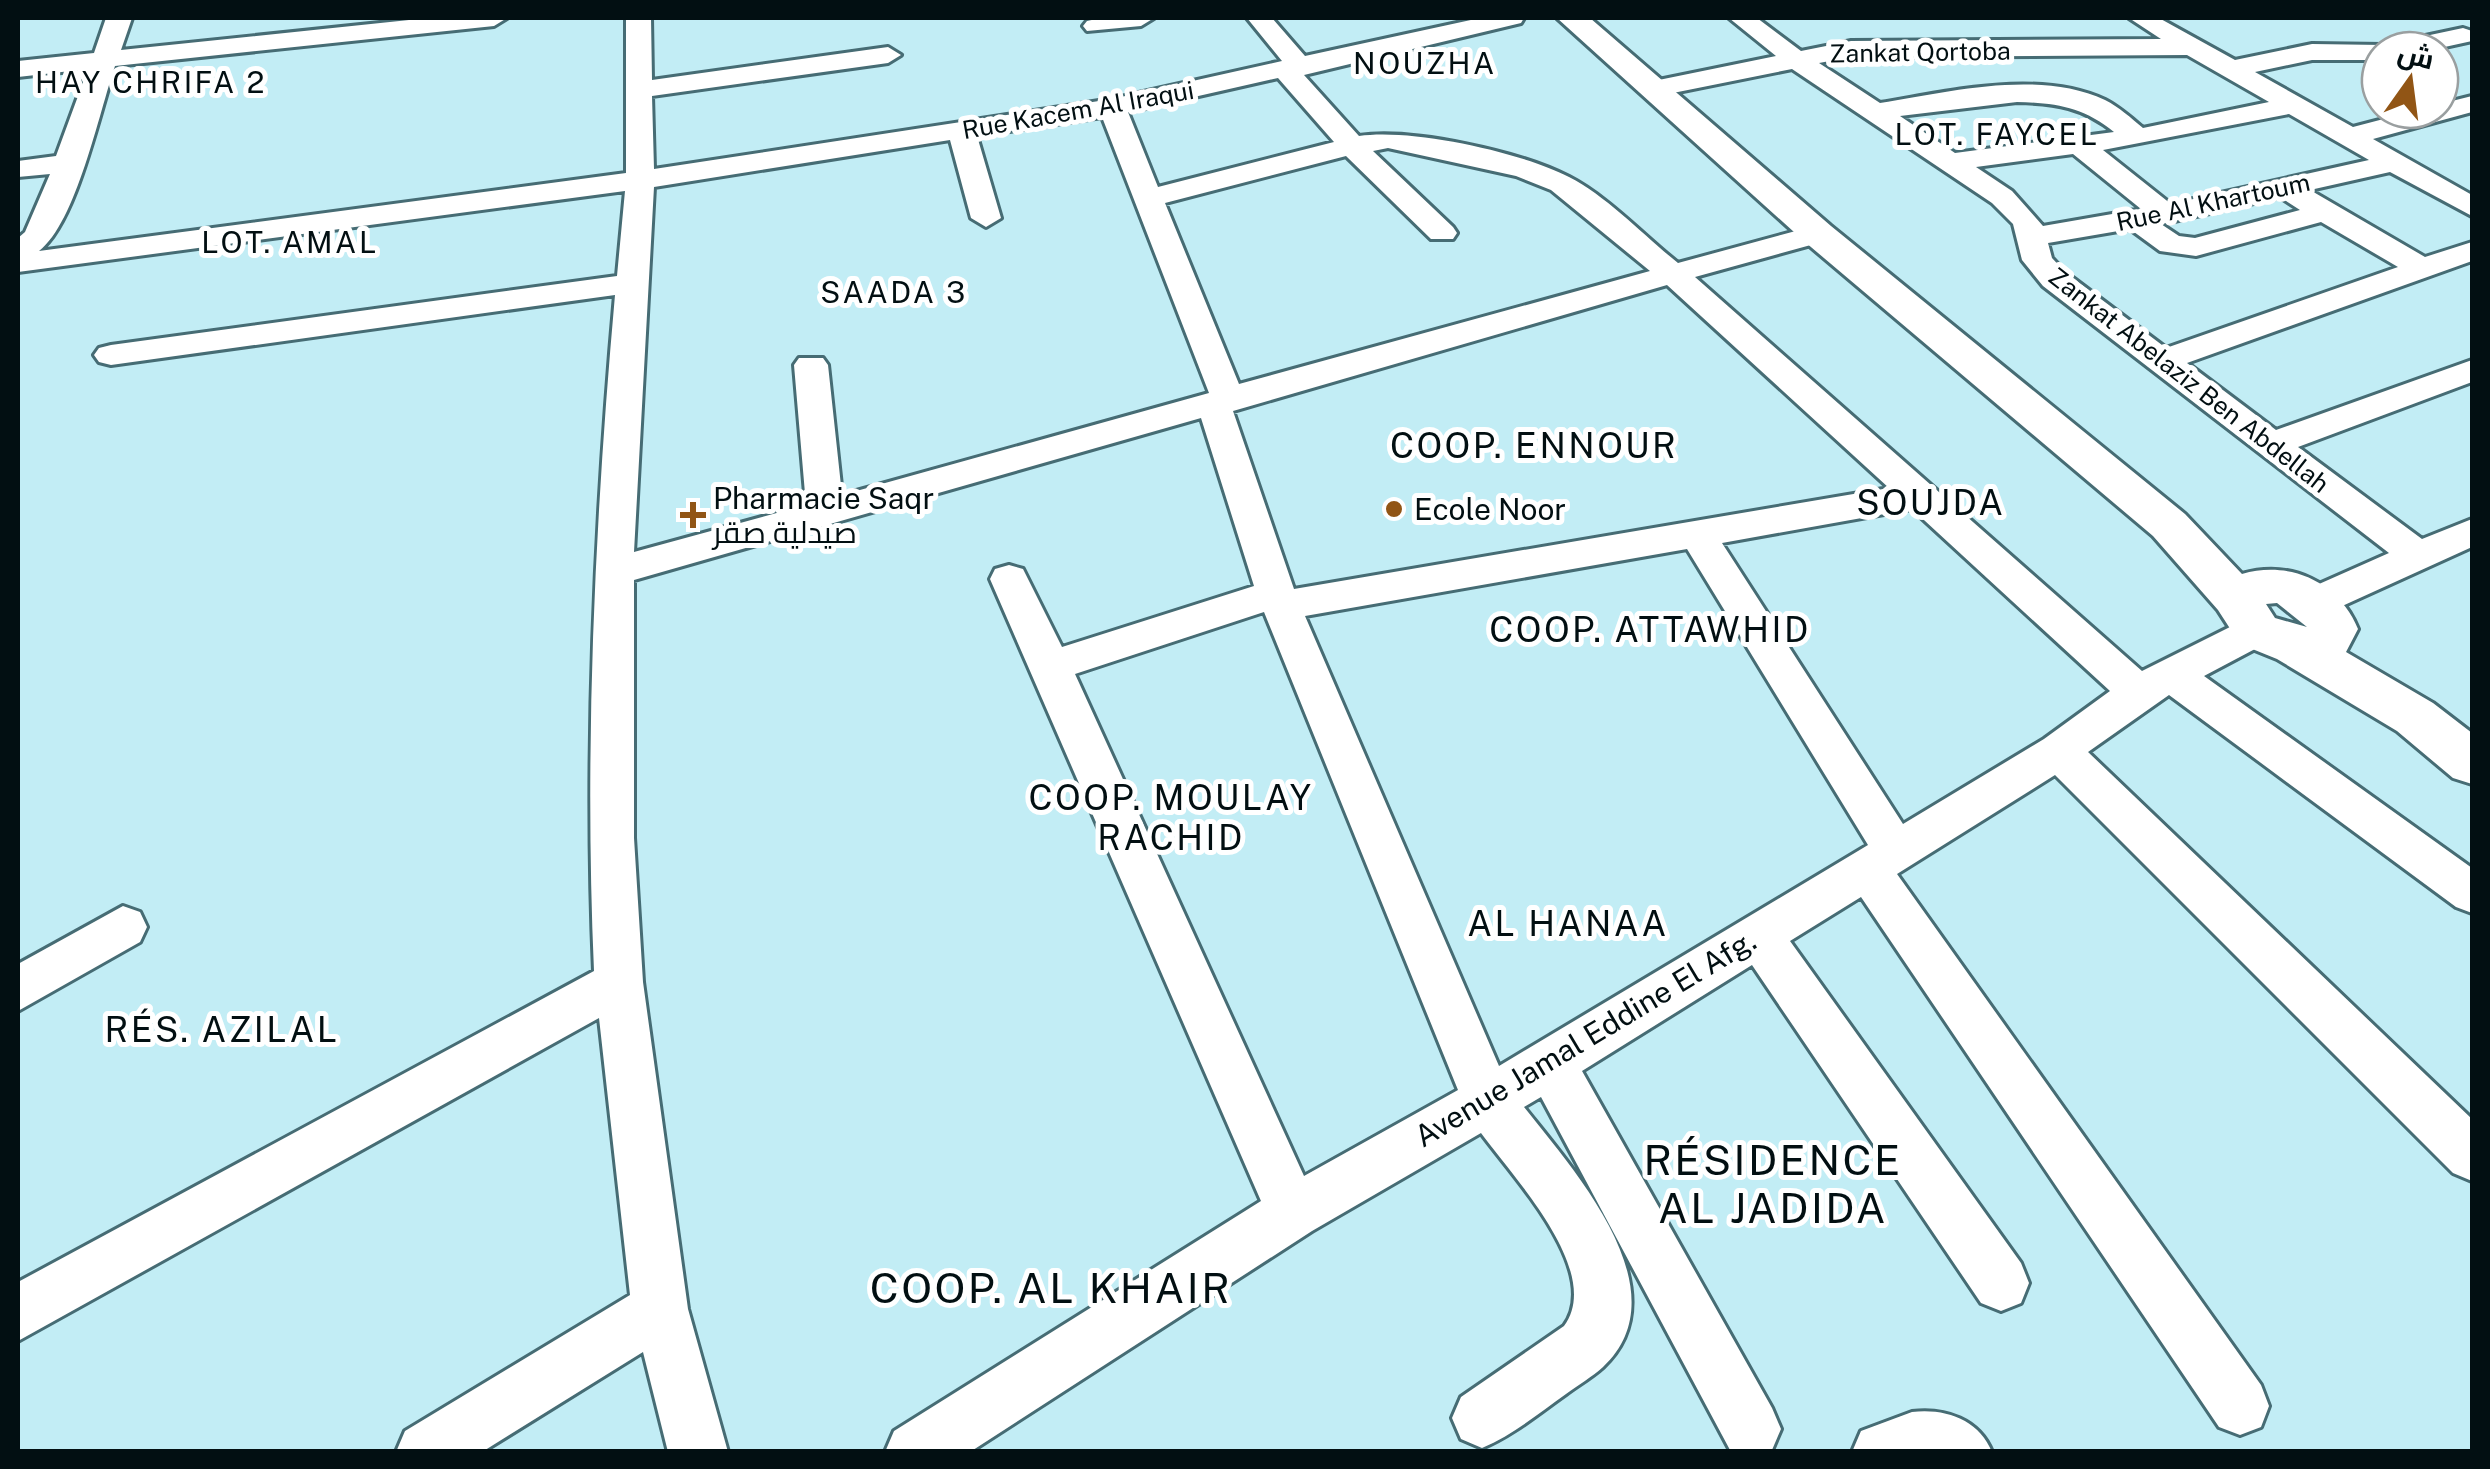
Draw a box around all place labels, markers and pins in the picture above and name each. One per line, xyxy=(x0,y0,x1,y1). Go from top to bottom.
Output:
place label: Pharmacie Saqr صيدلية صقر xyxy=(711,480,934,550)
place label: Ecole Noor xyxy=(1414,491,1566,527)
marker: Ecole Noor xyxy=(1383,498,1405,520)
marker: Pharmacie Saqr صيدلية صقر xyxy=(682,504,704,526)

